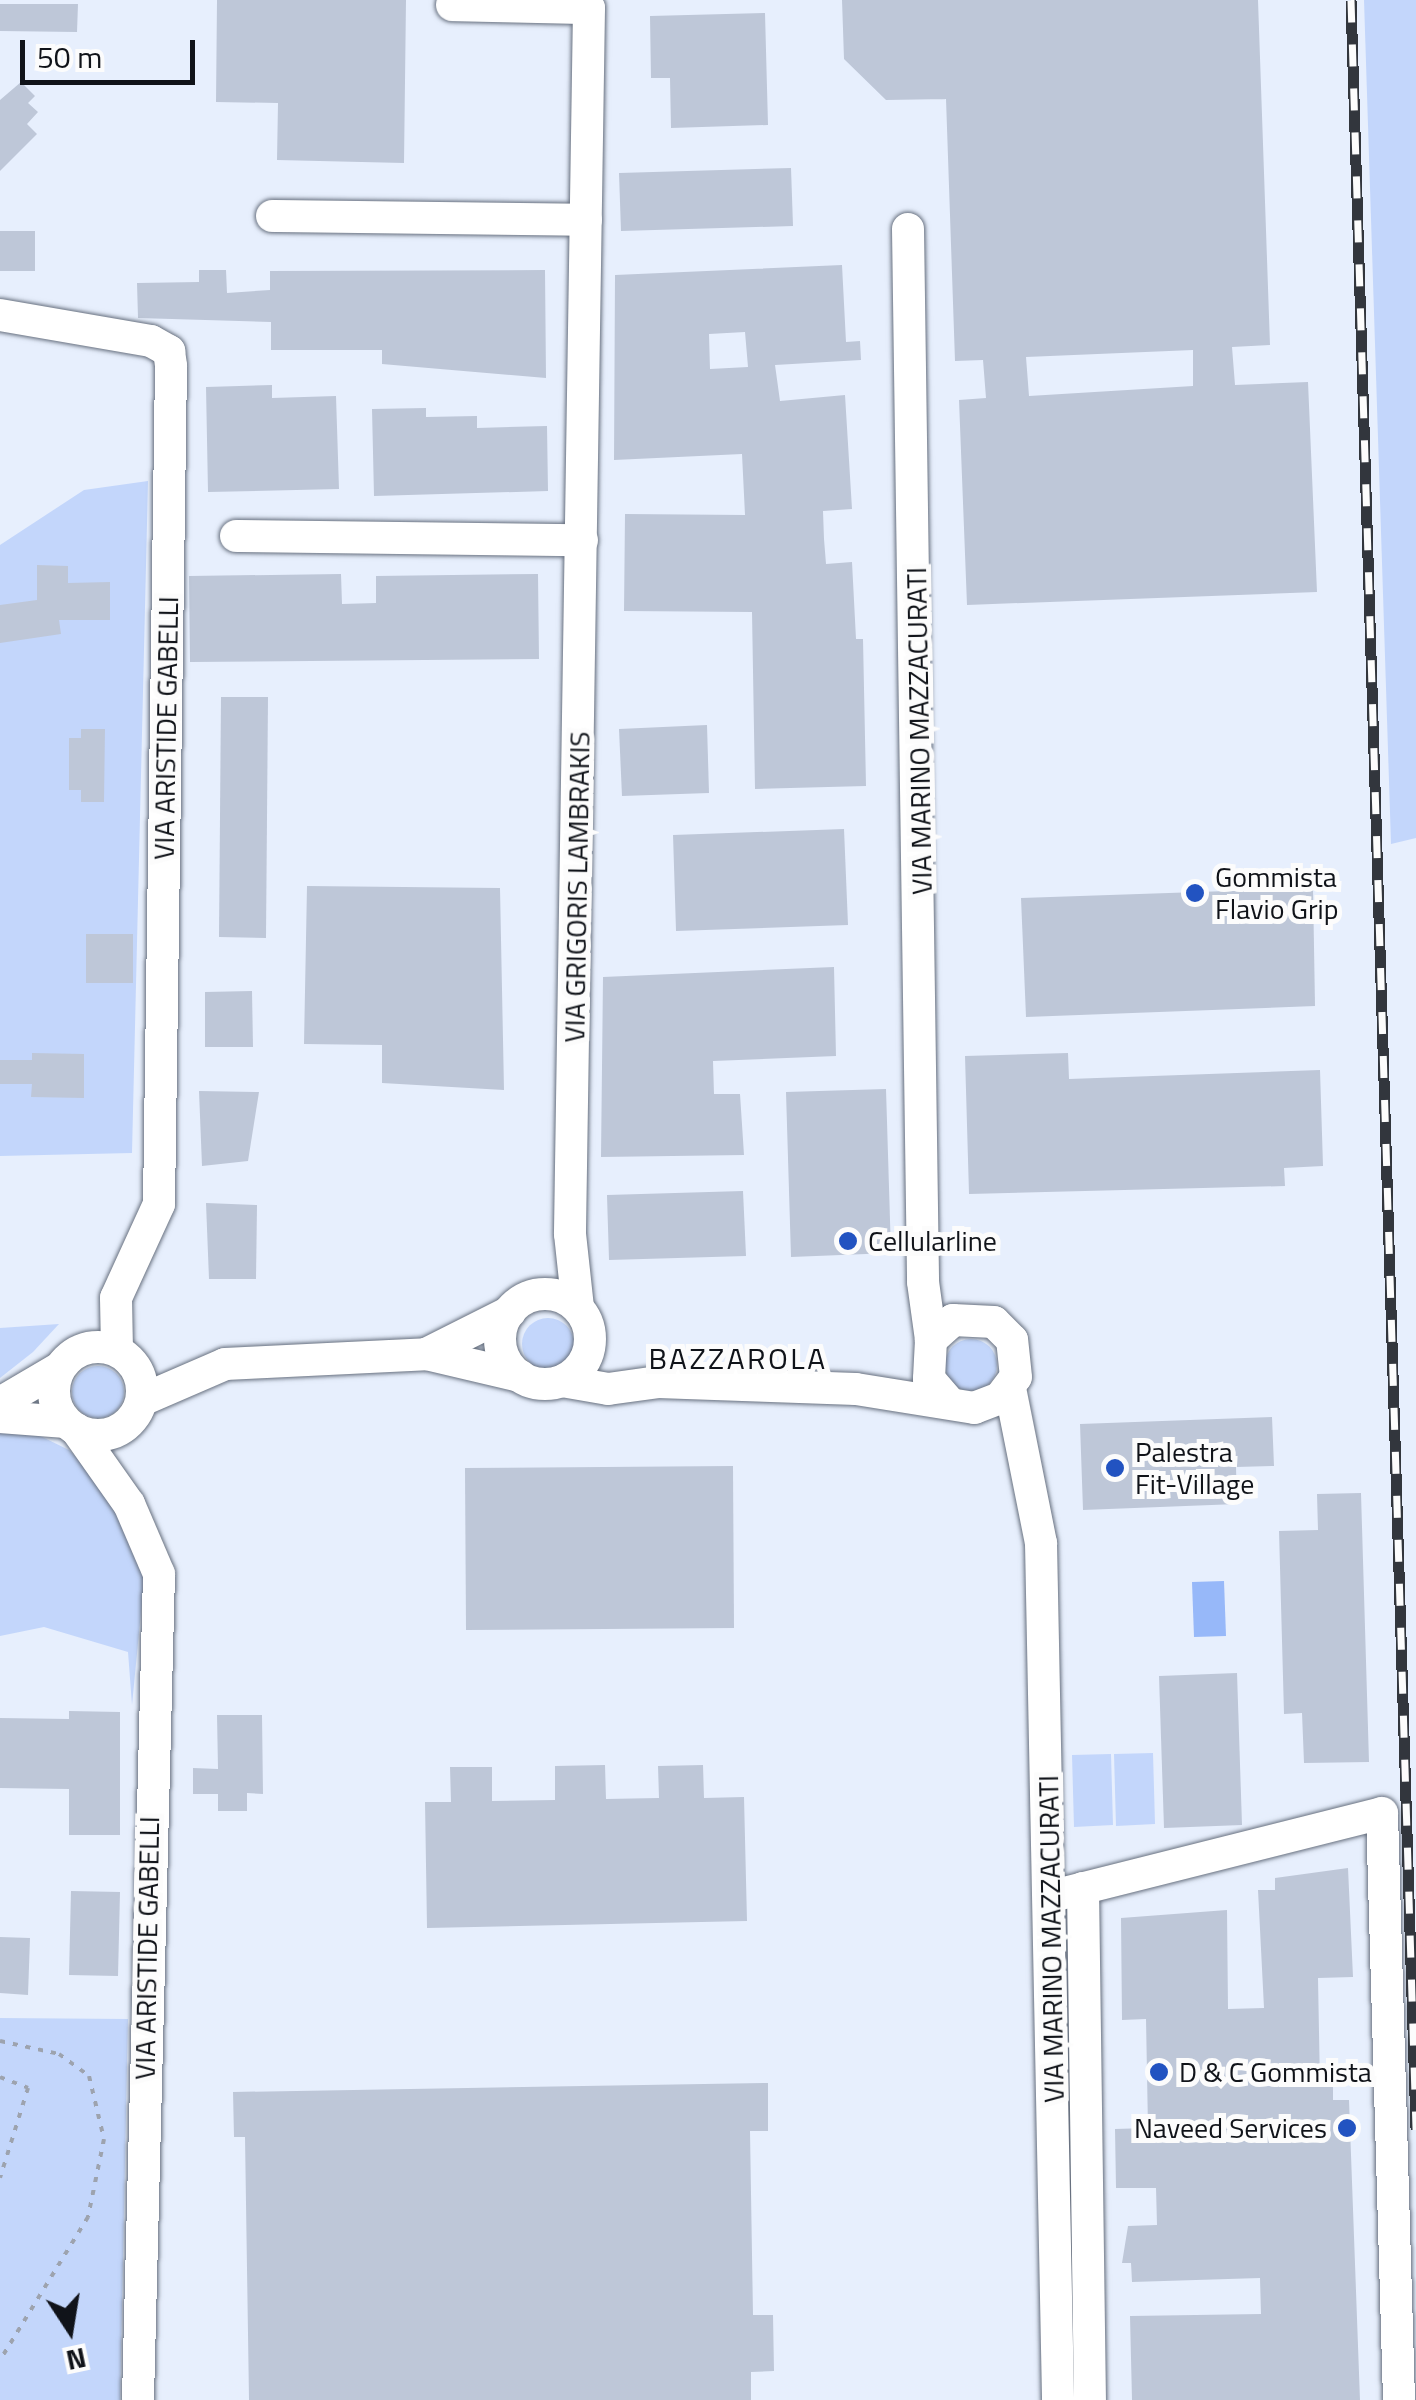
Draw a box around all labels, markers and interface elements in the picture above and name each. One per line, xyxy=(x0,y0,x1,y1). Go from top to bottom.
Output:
scale bar xyxy=(25,20,200,82)
text: 50 m xyxy=(37,34,102,80)
street label: VIA MARINO MAZZACURATI xyxy=(899,567,939,895)
street label: VIA ARISTIDE GABELLI xyxy=(147,596,185,860)
street label: VIA GRIGORIS LAMBRAKIS xyxy=(557,731,597,1043)
place label: Gommista Flavio Grip xyxy=(1215,860,1338,926)
marker: Gommista Flavio Grip xyxy=(1184,882,1206,904)
place label: Cellularline xyxy=(868,1224,997,1258)
marker: Cellularline xyxy=(837,1230,859,1252)
district label: BAZZAROLA xyxy=(648,1340,828,1376)
place label: Palestra Fit-Village xyxy=(1135,1435,1254,1501)
marker: Palestra Fit-Village xyxy=(1104,1457,1126,1479)
street label: VIA MARINO MAZZACURATI xyxy=(1031,1775,1071,2103)
street label: VIA ARISTIDE GABELLI xyxy=(128,1816,166,2080)
place label: D & C Gommista xyxy=(1179,2055,1372,2089)
marker: D & C Gommista xyxy=(1148,2061,1170,2083)
place label: Naveed Services xyxy=(1134,2111,1327,2145)
marker: Naveed Services xyxy=(1336,2117,1358,2139)
north arrow xyxy=(20,2280,120,2380)
text: N xyxy=(62,2337,90,2383)

